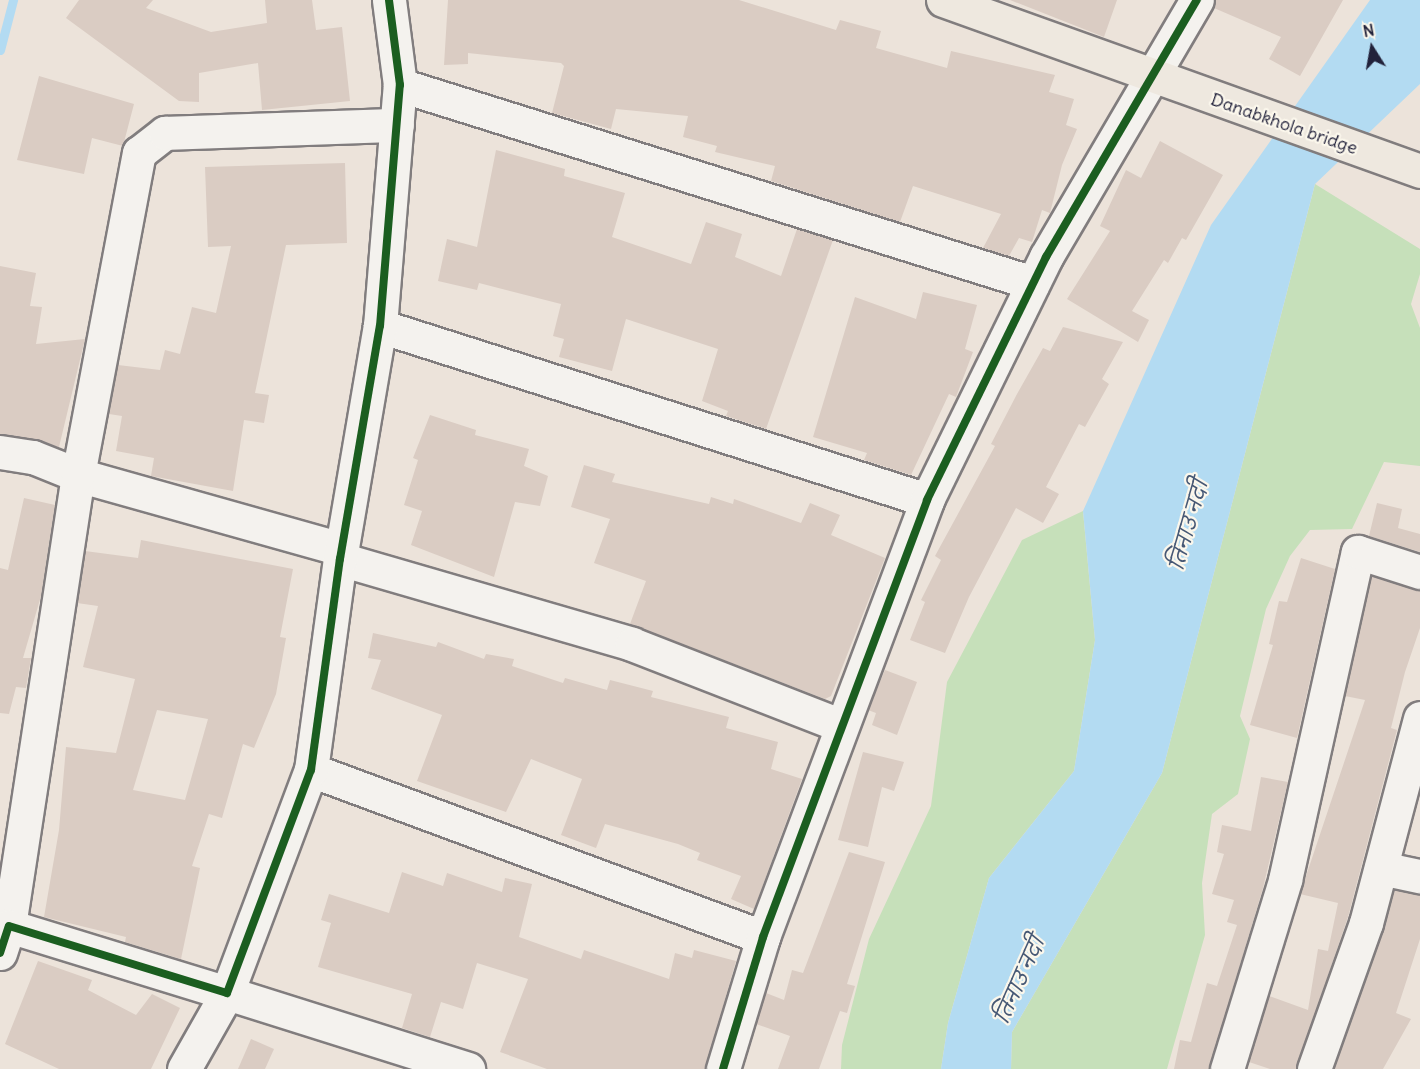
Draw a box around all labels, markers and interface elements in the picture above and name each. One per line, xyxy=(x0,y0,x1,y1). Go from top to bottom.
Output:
north arrow xyxy=(1342,18,1402,78)
text: N xyxy=(1361,19,1376,41)
street label: Danabkhola bridge xyxy=(1208,89,1360,159)
water label: तिनाउ नदी xyxy=(1164,477,1212,573)
water label: तिनाउ नदी xyxy=(989,933,1049,1027)

